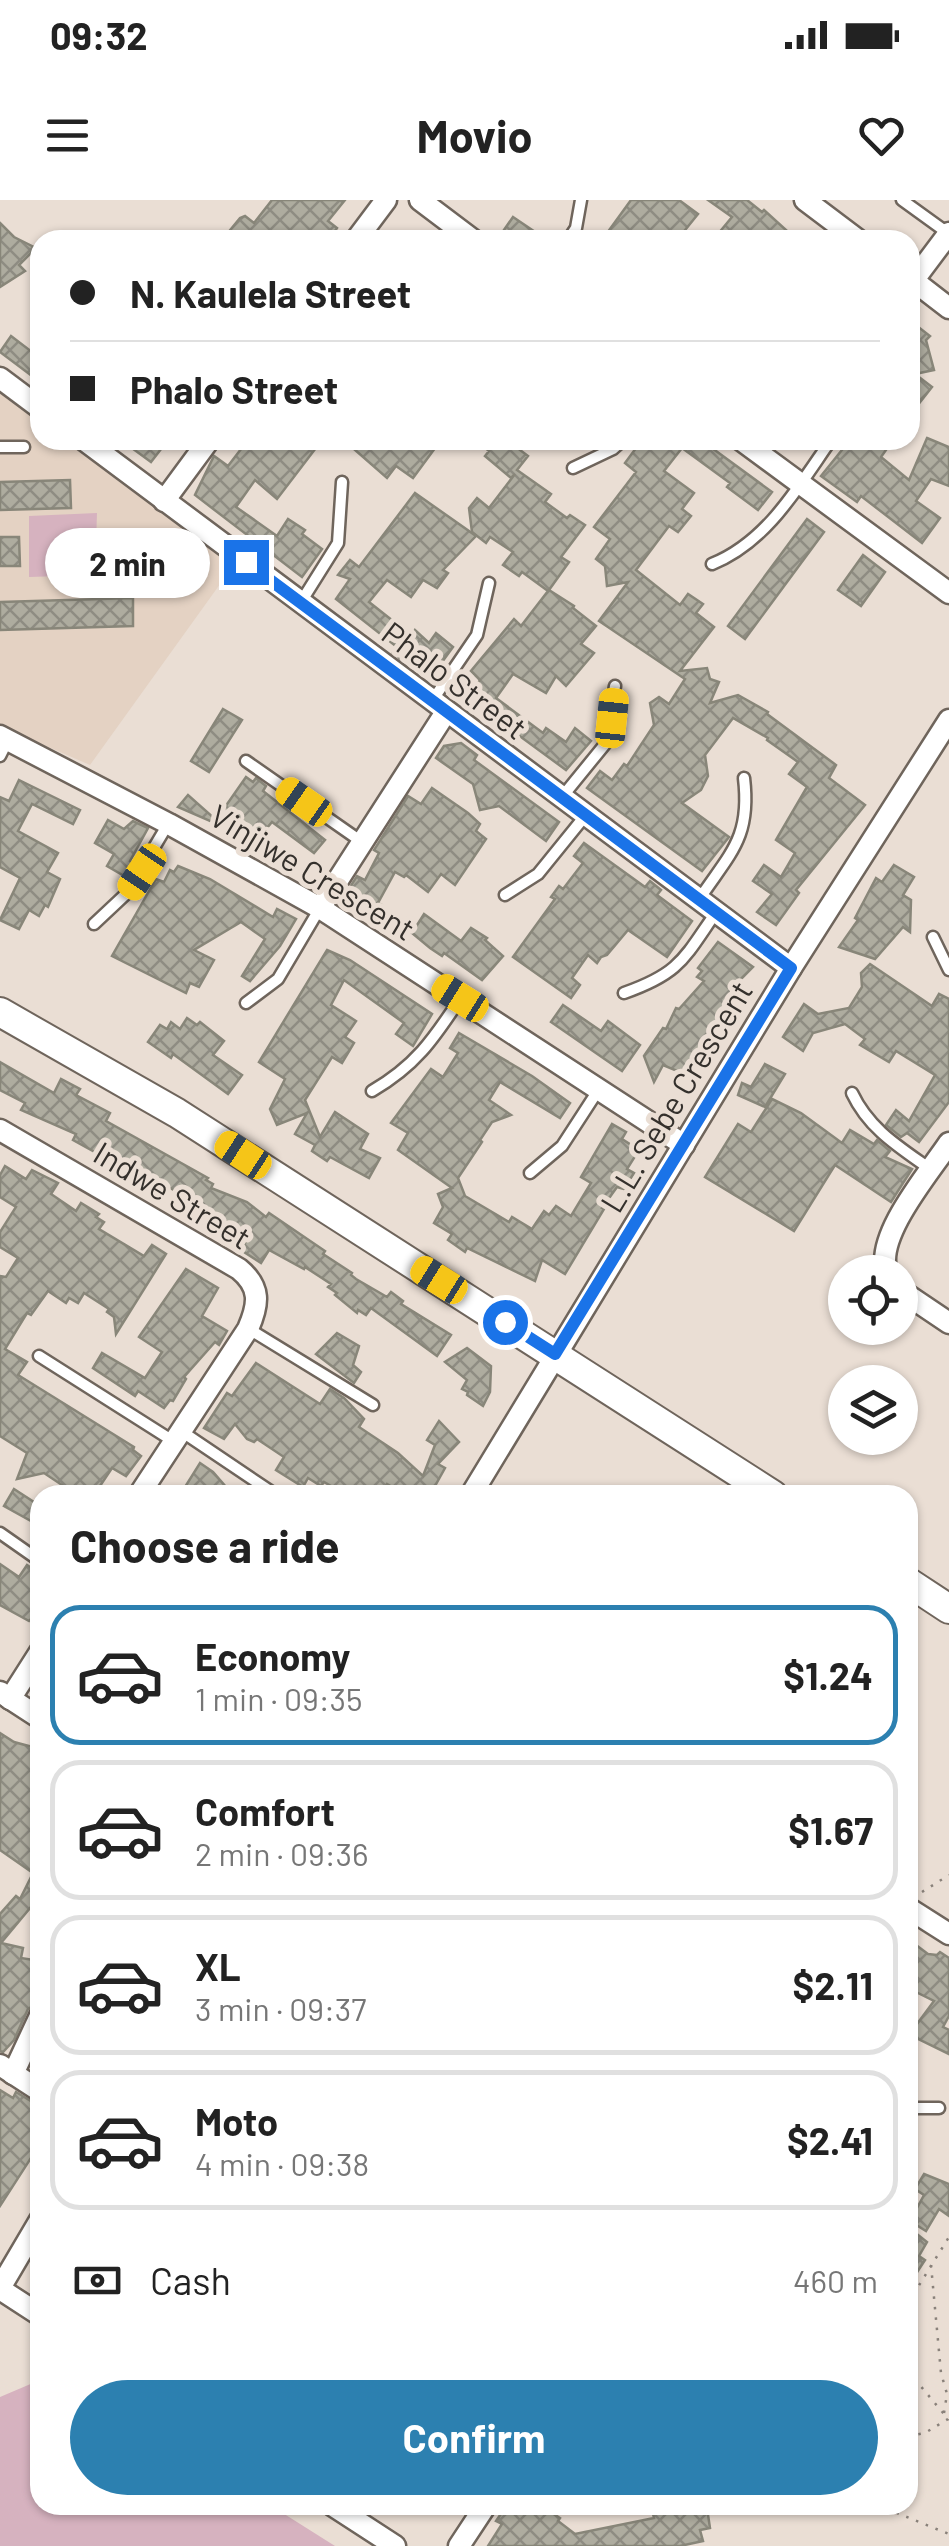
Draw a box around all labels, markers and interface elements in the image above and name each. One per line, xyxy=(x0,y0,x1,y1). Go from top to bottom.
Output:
text: 09:32 xyxy=(50,12,147,58)
icon: menu xyxy=(40,108,95,163)
text: Movio xyxy=(417,108,532,162)
icon: heart xyxy=(854,108,909,163)
text: N. Kaulela Street xyxy=(130,270,411,316)
text: Phalo Street xyxy=(130,366,338,412)
callout: 2 min xyxy=(46,527,211,597)
route end xyxy=(224,540,269,585)
text: 2 min xyxy=(89,544,166,582)
street label: Phalo Street xyxy=(375,613,535,746)
car xyxy=(594,687,630,749)
car xyxy=(271,773,337,831)
street label: Vinjiwe Crescent xyxy=(204,795,422,947)
car xyxy=(113,839,171,905)
car xyxy=(427,969,493,1027)
street label: L.L. Sebe Crescent xyxy=(591,974,759,1218)
car xyxy=(210,1126,276,1184)
street label: Indwe Street xyxy=(88,1133,258,1256)
car xyxy=(406,1251,472,1309)
map controls xyxy=(828,1255,918,1455)
button: locate xyxy=(828,1255,918,1345)
route start xyxy=(483,1300,528,1345)
button: layers xyxy=(828,1365,918,1455)
text: Choose a ride xyxy=(70,1518,340,1572)
icon: car xyxy=(75,1630,165,1720)
text: Economy xyxy=(195,1633,350,1679)
text: $1.24 xyxy=(783,1652,873,1698)
text: 1 min · 09:35 xyxy=(195,1679,363,1717)
icon: car xyxy=(75,1785,165,1875)
text: Comfort xyxy=(195,1788,335,1834)
text: $1.67 xyxy=(788,1807,873,1853)
text: 2 min · 09:36 xyxy=(195,1834,369,1872)
icon: car xyxy=(75,1940,165,2030)
text: XL xyxy=(195,1943,241,1989)
text: $2.11 xyxy=(793,1962,873,2008)
text: 3 min · 09:37 xyxy=(195,1989,367,2027)
icon: car xyxy=(75,2095,165,2185)
text: Moto xyxy=(195,2098,278,2144)
text: $2.41 xyxy=(787,2117,873,2163)
text: 4 min · 09:38 xyxy=(195,2144,369,2182)
icon: cash xyxy=(70,2253,125,2308)
text: Cash xyxy=(150,2257,231,2303)
text: 460 m xyxy=(793,2261,878,2299)
button: Confirm xyxy=(70,2380,878,2495)

